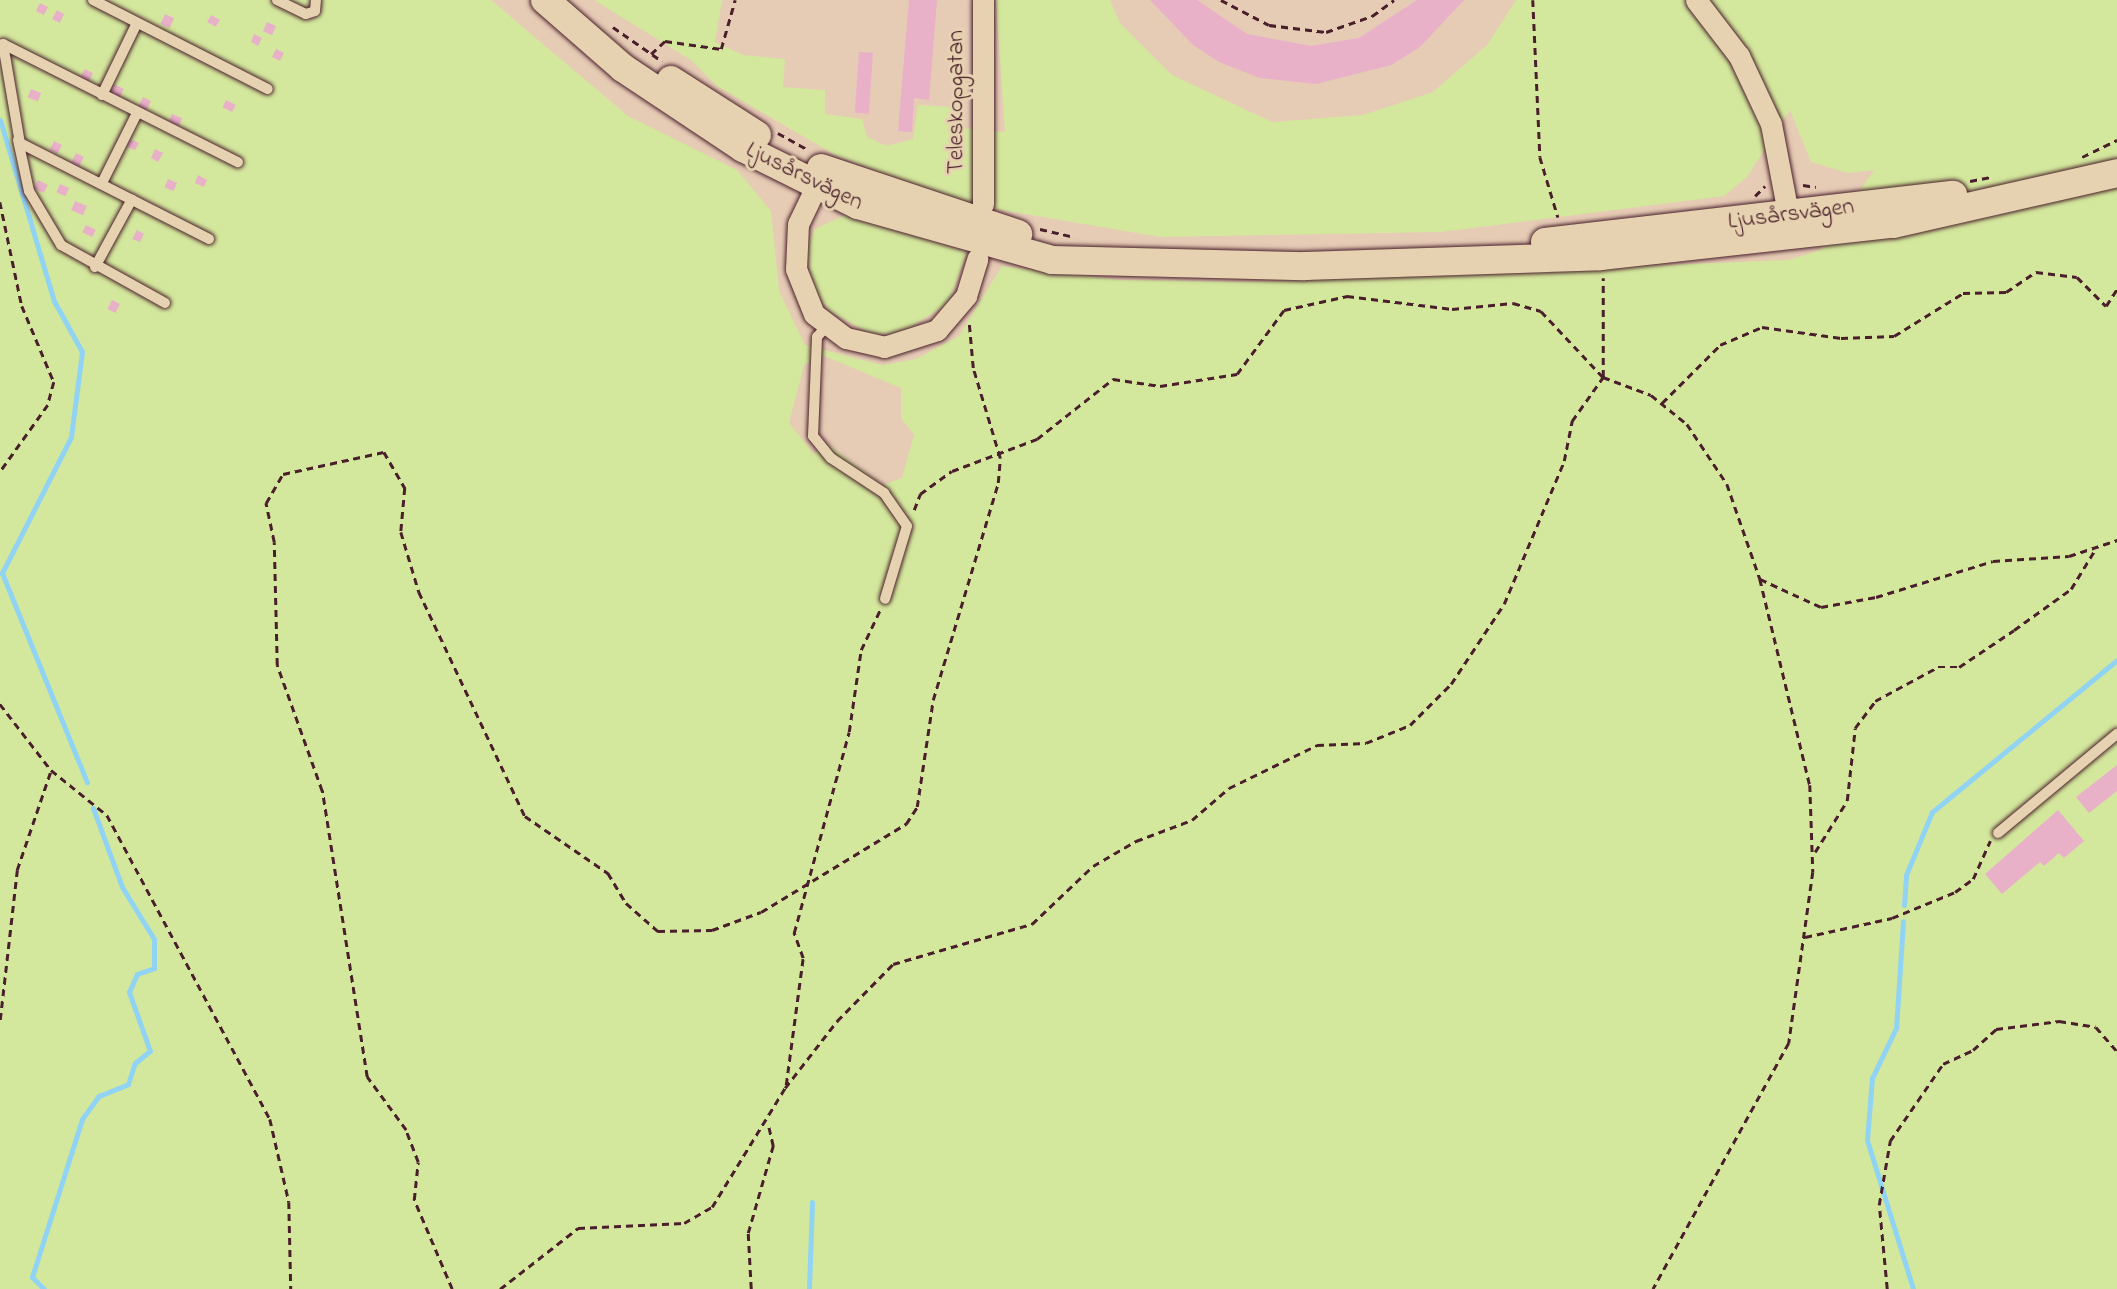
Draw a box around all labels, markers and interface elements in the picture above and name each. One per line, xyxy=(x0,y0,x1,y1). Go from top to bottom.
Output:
street label: Teleskopgatan xyxy=(943,30,971,174)
street label: Ljusårsvägen xyxy=(741,136,867,218)
street label: Ljusårsvägen xyxy=(1726,193,1856,237)

